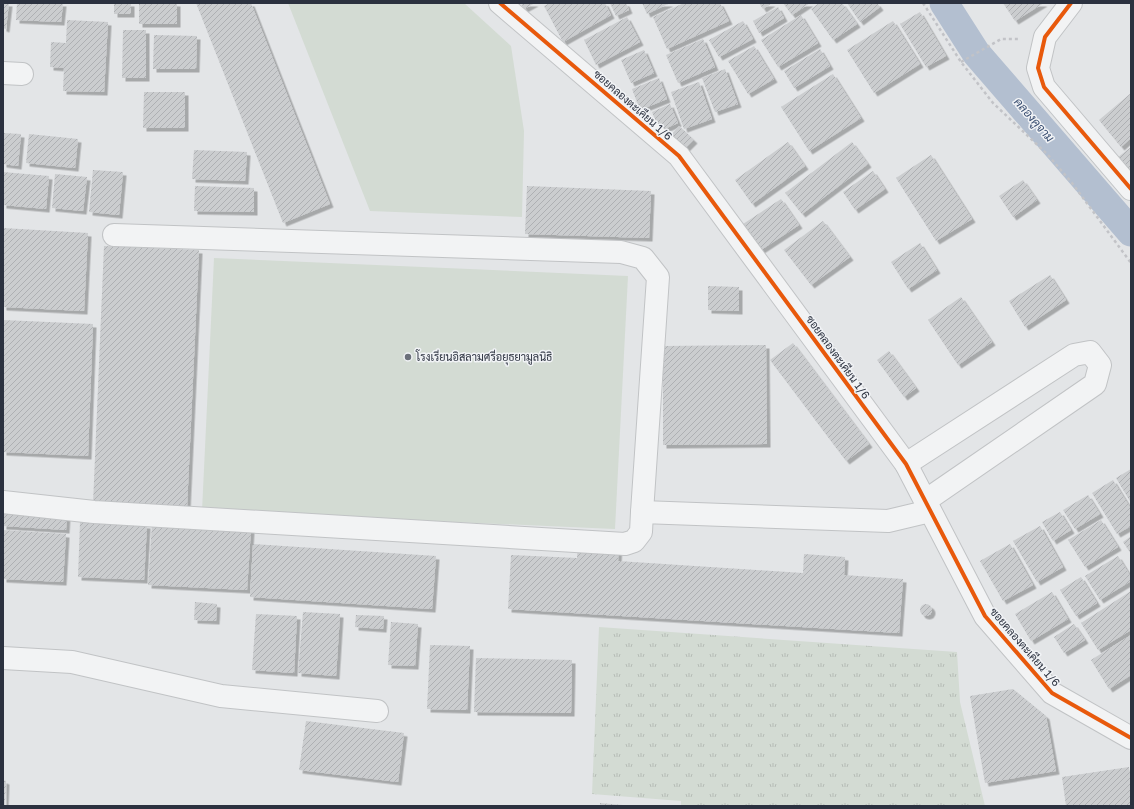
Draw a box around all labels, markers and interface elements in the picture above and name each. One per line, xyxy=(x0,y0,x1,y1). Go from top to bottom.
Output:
street label: ซอยคลองตะเคียน 1/6 xyxy=(591,66,676,143)
water label: คลองคูจาม xyxy=(1010,94,1058,146)
street label: ซอยคลองตะเคียน 1/6 xyxy=(804,312,874,401)
place label: โรงเรียนอิสลามศรีอยุธยามูลนิธิ xyxy=(415,349,552,366)
marker: โรงเรียนอิสลามศรีอยุธยามูลนิธิ xyxy=(403,352,413,362)
street label: ซอยคลองตะเคียน 1/6 xyxy=(988,604,1064,689)

